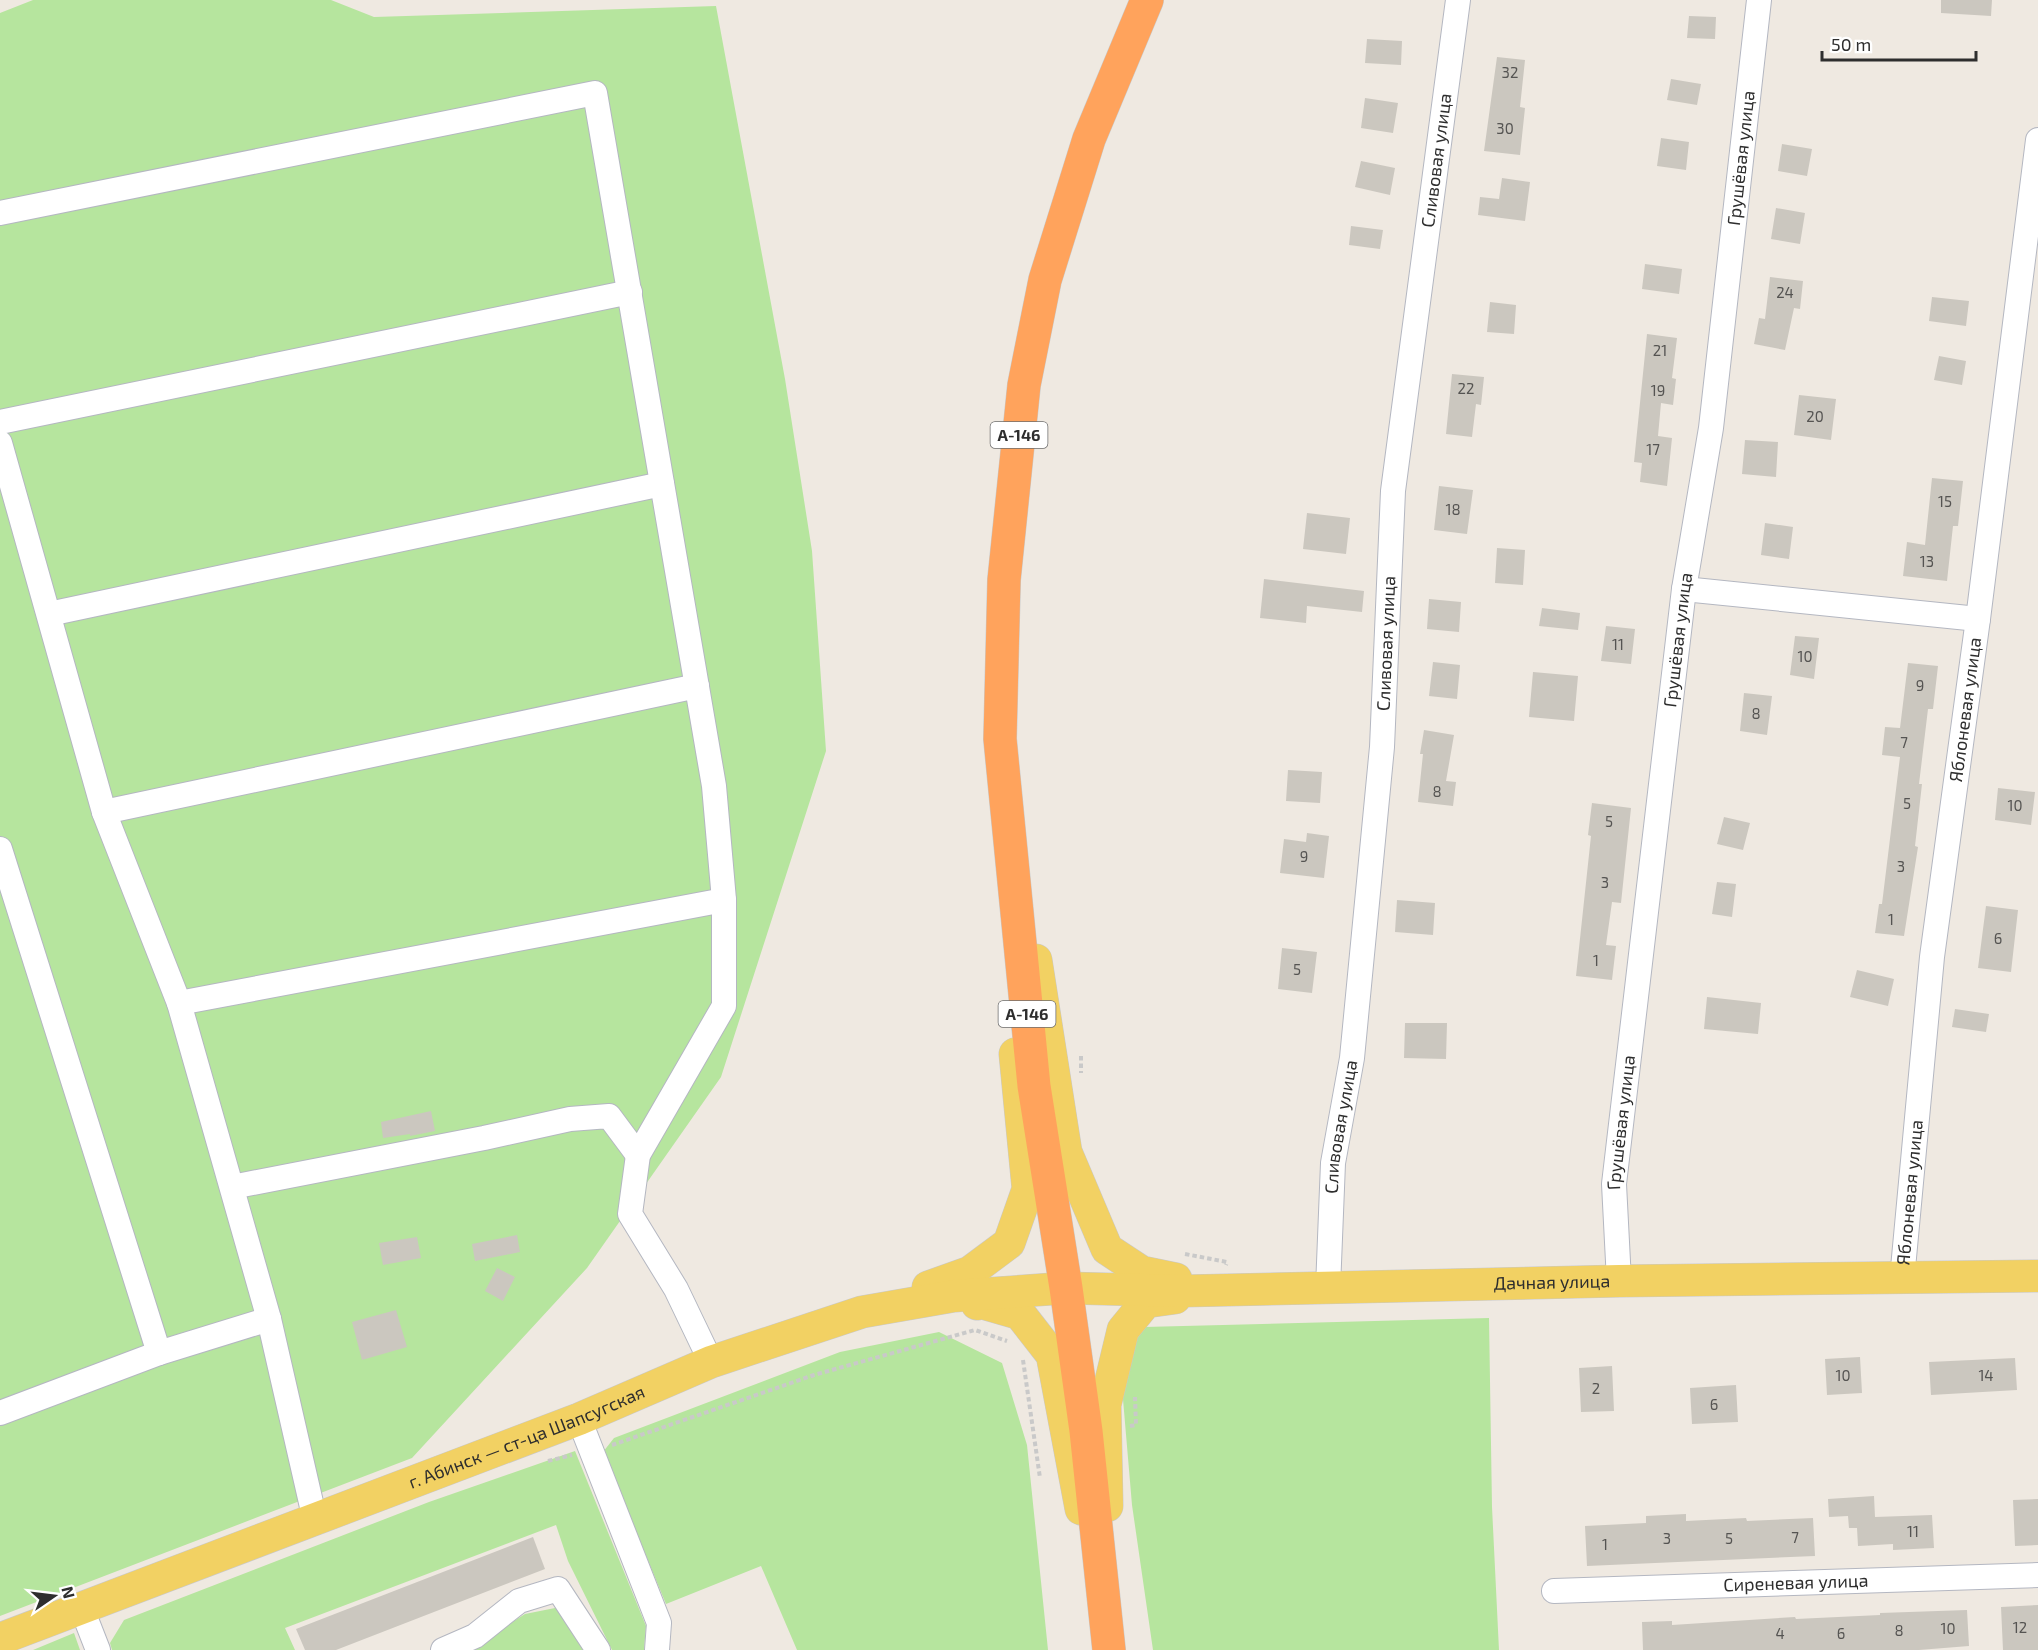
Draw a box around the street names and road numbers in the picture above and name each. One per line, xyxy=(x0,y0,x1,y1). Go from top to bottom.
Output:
street label: Грушёвая улица xyxy=(1722,89,1759,227)
street label: Сливовая улица xyxy=(1416,92,1456,229)
road number: А-146 xyxy=(990,422,1048,448)
street label: Грушёвая улица xyxy=(1658,571,1697,708)
street label: Сливовая улица xyxy=(1372,575,1399,711)
street label: Яблоневая улица xyxy=(1944,636,1985,783)
road number: А-146 xyxy=(998,1001,1056,1027)
street label: Грушёвая улица xyxy=(1602,1054,1639,1191)
street label: Сливовая улица xyxy=(1320,1058,1361,1194)
street label: Яблоневая улица xyxy=(1891,1119,1927,1266)
street label: Дачная улица xyxy=(1493,1269,1610,1294)
street label: г. Абинск — ст-ца Шапсугская xyxy=(405,1380,648,1493)
street label: Сиреневая улица xyxy=(1723,1569,1869,1595)

